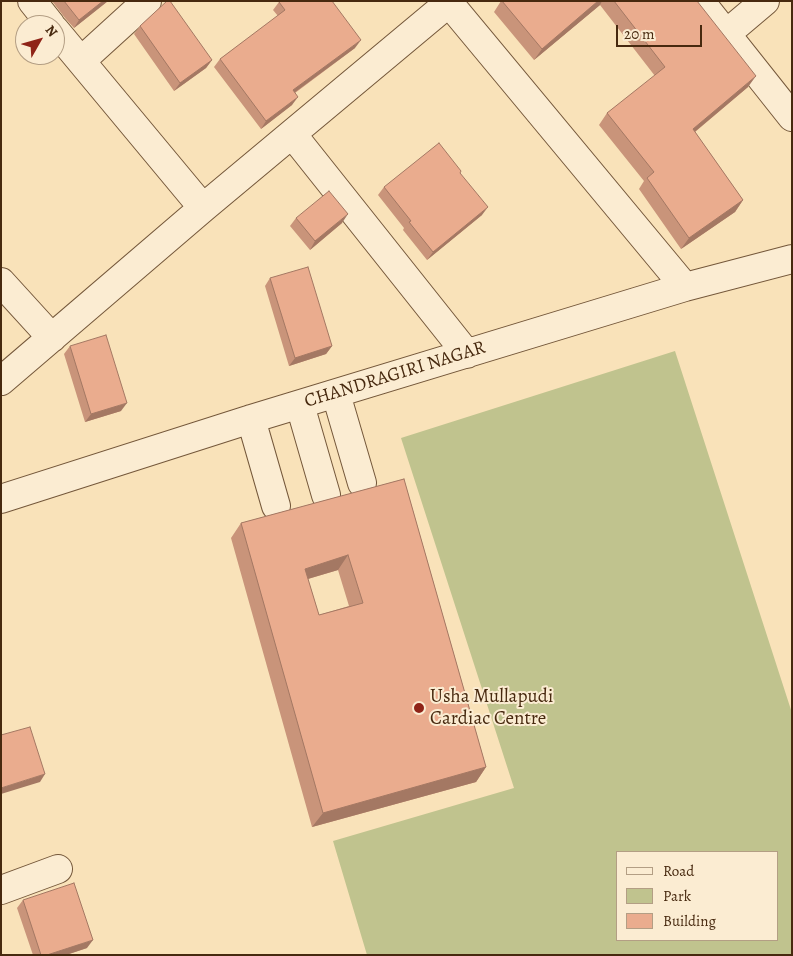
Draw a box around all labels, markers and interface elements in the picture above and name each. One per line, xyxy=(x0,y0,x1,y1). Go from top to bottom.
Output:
north arrow xyxy=(15,15,65,65)
scale bar xyxy=(618,15,704,47)
text: N xyxy=(41,21,62,41)
text: 20 m xyxy=(624,24,655,44)
street label: CHANDRAGIRI NAGAR xyxy=(302,337,488,413)
place label: Usha Mullapudi Cardiac Centre xyxy=(430,686,553,730)
marker: Usha Mullapudi Cardiac Centre xyxy=(412,701,426,715)
legend xyxy=(616,851,778,941)
text: Road xyxy=(663,861,694,881)
text: Park xyxy=(663,886,691,906)
text: Building xyxy=(663,911,716,931)

